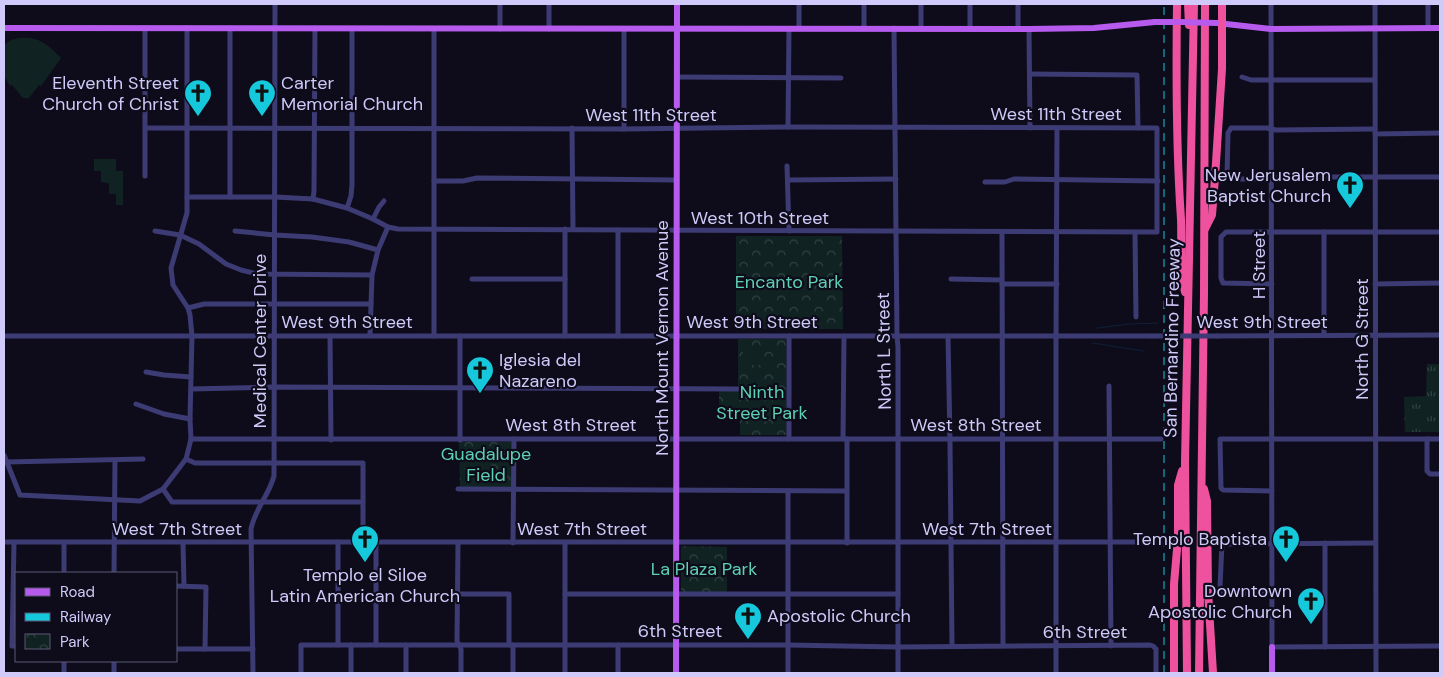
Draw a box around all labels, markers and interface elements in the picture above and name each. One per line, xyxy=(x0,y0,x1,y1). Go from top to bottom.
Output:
place label: Eleventh Street Church of Christ xyxy=(42,71,179,116)
place label: Carter Memorial Church xyxy=(281,71,423,116)
church icon: Eleventh Street Church of Christ xyxy=(183,78,213,117)
church icon: Carter Memorial Church xyxy=(247,78,277,117)
street label: West 11th Street xyxy=(990,102,1122,126)
street label: West 11th Street xyxy=(585,103,717,127)
place label: New Jerusalem Baptist Church xyxy=(1205,163,1331,208)
church icon: New Jerusalem Baptist Church xyxy=(1335,170,1365,209)
street label: West 10th Street xyxy=(691,206,829,230)
street label: North Mount Vernon Avenue xyxy=(650,220,674,456)
street label: H Street xyxy=(1247,231,1271,299)
street label: San Bernardino Freeway xyxy=(1158,238,1186,438)
street label: Medical Center Drive xyxy=(248,254,272,428)
park label: Encanto Park xyxy=(735,270,843,294)
street label: North G Street xyxy=(1350,278,1374,400)
street label: North L Street xyxy=(871,292,897,410)
street label: West 9th Street xyxy=(281,310,413,334)
street label: West 9th Street xyxy=(686,310,818,334)
street label: West 9th Street xyxy=(1196,310,1328,334)
place label: Iglesia del Nazareno xyxy=(499,348,581,393)
church icon: Iglesia del Nazareno xyxy=(465,355,495,394)
park label: Ninth Street Park xyxy=(716,380,808,425)
street label: West 8th Street xyxy=(505,413,637,437)
street label: West 8th Street xyxy=(910,413,1042,437)
park label: Guadalupe Field xyxy=(441,442,531,487)
street label: West 7th Street xyxy=(112,517,242,541)
street label: West 7th Street xyxy=(517,517,647,541)
street label: West 7th Street xyxy=(922,517,1052,541)
church icon: Templo el Siloe Latin American Church xyxy=(350,524,380,563)
church icon: Templo Baptista xyxy=(1271,524,1301,563)
place label: Templo Baptista xyxy=(1133,527,1267,551)
park label: La Plaza Park xyxy=(651,557,757,581)
place label: Templo el Siloe Latin American Church xyxy=(270,563,460,608)
legend xyxy=(15,572,178,662)
place label: Downtown Apostolic Church xyxy=(1148,579,1292,624)
text: Road xyxy=(60,582,95,602)
church icon: Downtown Apostolic Church xyxy=(1296,586,1326,625)
church icon: Apostolic Church xyxy=(733,601,763,640)
place label: Apostolic Church xyxy=(767,604,911,628)
text: Railway xyxy=(60,607,112,627)
street label: 6th Street xyxy=(638,619,722,643)
street label: 6th Street xyxy=(1043,620,1127,644)
text: Park xyxy=(60,632,90,652)

